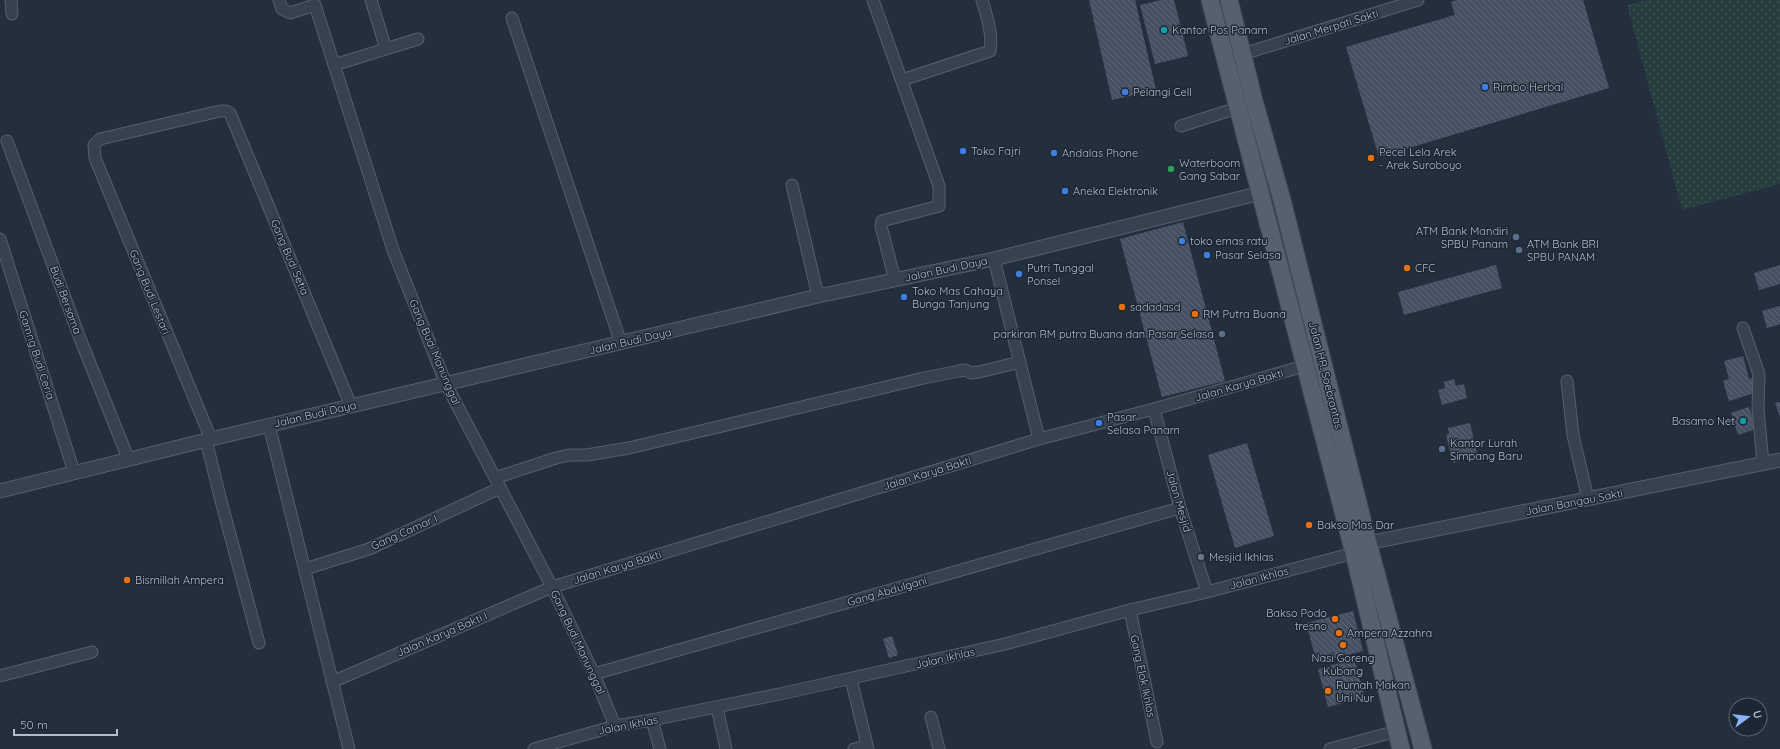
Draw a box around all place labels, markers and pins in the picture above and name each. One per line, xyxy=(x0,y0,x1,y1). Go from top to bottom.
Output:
place label: Kantor Pos Panam xyxy=(1172,23,1267,37)
marker: Kantor Pos Panam xyxy=(1159,25,1169,35)
place label: Rimbo Herbal xyxy=(1493,80,1563,94)
marker: Rimbo Herbal xyxy=(1480,82,1490,92)
place label: Pelangi Cell xyxy=(1133,85,1192,99)
marker: Pelangi Cell xyxy=(1120,87,1130,97)
place label: Toko Fajri xyxy=(971,144,1021,158)
place label: Pecel Lela Arek - Arek Suroboyo xyxy=(1379,145,1462,172)
marker: Toko Fajri xyxy=(958,146,968,156)
place label: Andalas Phone xyxy=(1062,146,1138,160)
marker: Andalas Phone xyxy=(1049,148,1059,158)
marker: Pecel Lela Arek - Arek Suroboyo xyxy=(1366,153,1376,163)
place label: Waterboom Gang Sabar xyxy=(1179,156,1241,183)
marker: Waterboom Gang Sabar xyxy=(1166,164,1176,174)
place label: Aneka Elektronik xyxy=(1073,184,1158,198)
marker: Aneka Elektronik xyxy=(1060,186,1070,196)
place label: ATM Bank Mandiri SPBU Panam xyxy=(1416,224,1508,251)
marker: ATM Bank Mandiri SPBU Panam xyxy=(1511,232,1521,242)
place label: toko emas ratu xyxy=(1190,234,1267,248)
marker: toko emas ratu xyxy=(1177,236,1187,246)
place label: ATM Bank BRI SPBU PANAM xyxy=(1527,237,1599,264)
marker: ATM Bank BRI SPBU PANAM xyxy=(1514,245,1524,255)
place label: Pasar Selasa xyxy=(1215,248,1281,262)
marker: Pasar Selasa xyxy=(1202,250,1212,260)
place label: Putri Tunggal Ponsel xyxy=(1027,261,1094,288)
place label: CFC xyxy=(1415,261,1436,275)
marker: CFC xyxy=(1402,263,1412,273)
marker: Putri Tunggal Ponsel xyxy=(1014,269,1024,279)
place label: Toko Mas Cahaya Bunga Tanjung xyxy=(912,284,1003,311)
marker: Toko Mas Cahaya Bunga Tanjung xyxy=(899,292,909,302)
place label: sadadasd xyxy=(1130,300,1180,314)
marker: sadadasd xyxy=(1117,302,1127,312)
place label: RM Putra Buana xyxy=(1203,307,1286,321)
marker: RM Putra Buana xyxy=(1190,309,1200,319)
place label: parkiran RM putra Buana dan Pasar Selasa xyxy=(994,327,1214,341)
marker: parkiran RM putra Buana dan Pasar Selasa xyxy=(1217,329,1227,339)
place label: Pasar Selasa Panam xyxy=(1107,410,1180,437)
place label: Basamo Net xyxy=(1672,414,1735,428)
marker: Basamo Net xyxy=(1738,416,1748,426)
marker: Pasar Selasa Panam xyxy=(1094,418,1104,428)
place label: Kantor Lurah Simpang Baru xyxy=(1450,436,1522,463)
marker: Kantor Lurah Simpang Baru xyxy=(1437,444,1447,454)
place label: Bakso Mas Dar xyxy=(1317,518,1395,532)
marker: Bakso Mas Dar xyxy=(1304,520,1314,530)
place label: Mesjid Ikhlas xyxy=(1209,550,1274,564)
marker: Mesjid Ikhlas xyxy=(1196,552,1206,562)
place label: Bismillah Ampera xyxy=(135,573,224,587)
marker: Bismillah Ampera xyxy=(122,575,132,585)
place label: Bakso Podo tresno xyxy=(1266,606,1327,633)
marker: Bakso Podo tresno xyxy=(1330,614,1340,624)
place label: Ampera Azzahra xyxy=(1347,626,1432,640)
marker: Ampera Azzahra xyxy=(1334,628,1344,638)
marker: Nasi Goreng Kubang xyxy=(1338,640,1348,650)
place label: Nasi Goreng Kubang xyxy=(1312,651,1374,678)
place label: Rumah Makan Uni Nur xyxy=(1336,678,1410,705)
marker: Rumah Makan Uni Nur xyxy=(1323,686,1333,696)

